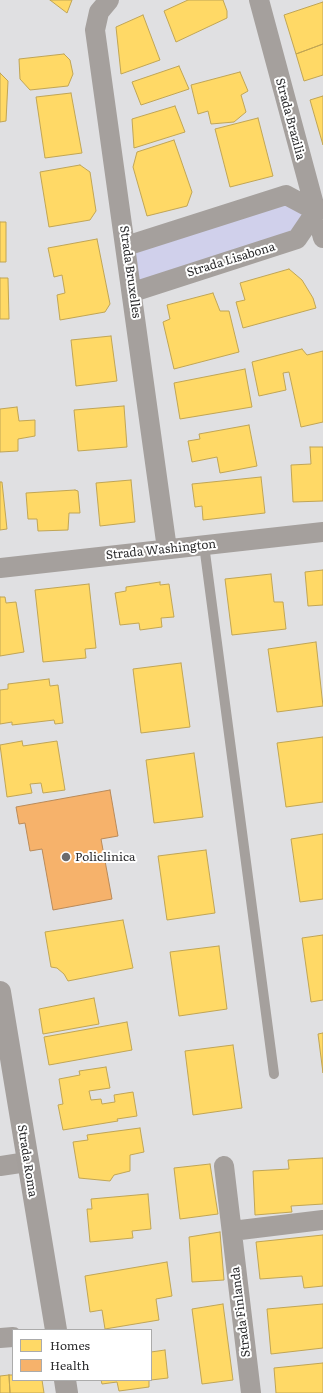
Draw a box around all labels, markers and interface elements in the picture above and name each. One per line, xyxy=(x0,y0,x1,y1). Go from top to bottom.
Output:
street label: Strada Brazilia xyxy=(272,76,308,162)
street label: Strada Bruxelles xyxy=(116,225,144,319)
street label: Strada Lisabona xyxy=(185,240,277,280)
street label: Strada Washington xyxy=(105,537,217,563)
place label: Policlinica xyxy=(75,850,135,864)
marker: Policlinica xyxy=(60,851,72,863)
street label: Strada Roma xyxy=(14,1124,40,1198)
street label: Strada Finlanda xyxy=(228,1266,254,1358)
legend xyxy=(12,1329,152,1381)
text: Homes xyxy=(50,1336,90,1354)
text: Health xyxy=(50,1356,89,1374)

